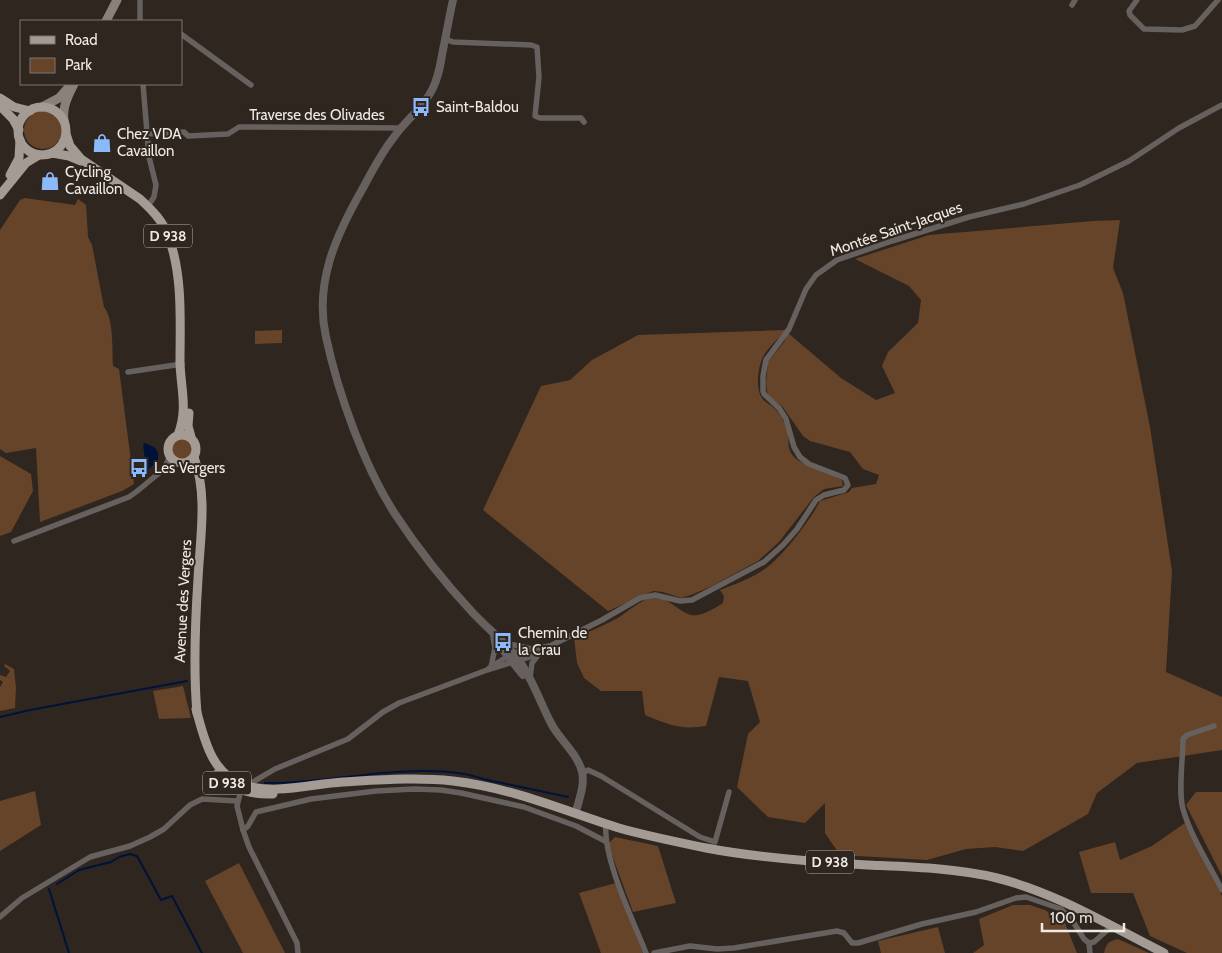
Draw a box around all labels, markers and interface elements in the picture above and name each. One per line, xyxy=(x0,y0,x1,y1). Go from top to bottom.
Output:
legend xyxy=(20,20,182,85)
text: Road xyxy=(65,31,98,49)
text: Park xyxy=(65,56,92,74)
bus stop icon: Saint-Baldou xyxy=(410,96,432,118)
place label: Saint-Baldou xyxy=(436,98,519,116)
street label: Traverse des Olivades xyxy=(249,106,385,124)
place label: Chez VDA Cavaillon xyxy=(117,125,182,160)
shop icon: Chez VDA Cavaillon xyxy=(91,132,113,154)
place label: Cycling Cavaillon xyxy=(65,163,122,198)
shop icon: Cycling Cavaillon xyxy=(39,170,61,192)
street label: Montée Saint-Jacques xyxy=(827,198,965,260)
road number: D 938 xyxy=(144,225,192,248)
bus stop icon: Les Vergers xyxy=(128,457,150,479)
place label: Les Vergers xyxy=(154,459,225,477)
street label: Avenue des Vergers xyxy=(171,539,195,663)
place label: Chemin de la Crau xyxy=(518,624,587,659)
bus stop icon: Chemin de la Crau xyxy=(492,631,514,653)
road number: D 938 xyxy=(203,771,251,794)
road number: D 938 xyxy=(806,850,854,874)
scale bar xyxy=(1042,900,1124,932)
text: 100 m xyxy=(1050,909,1092,927)

